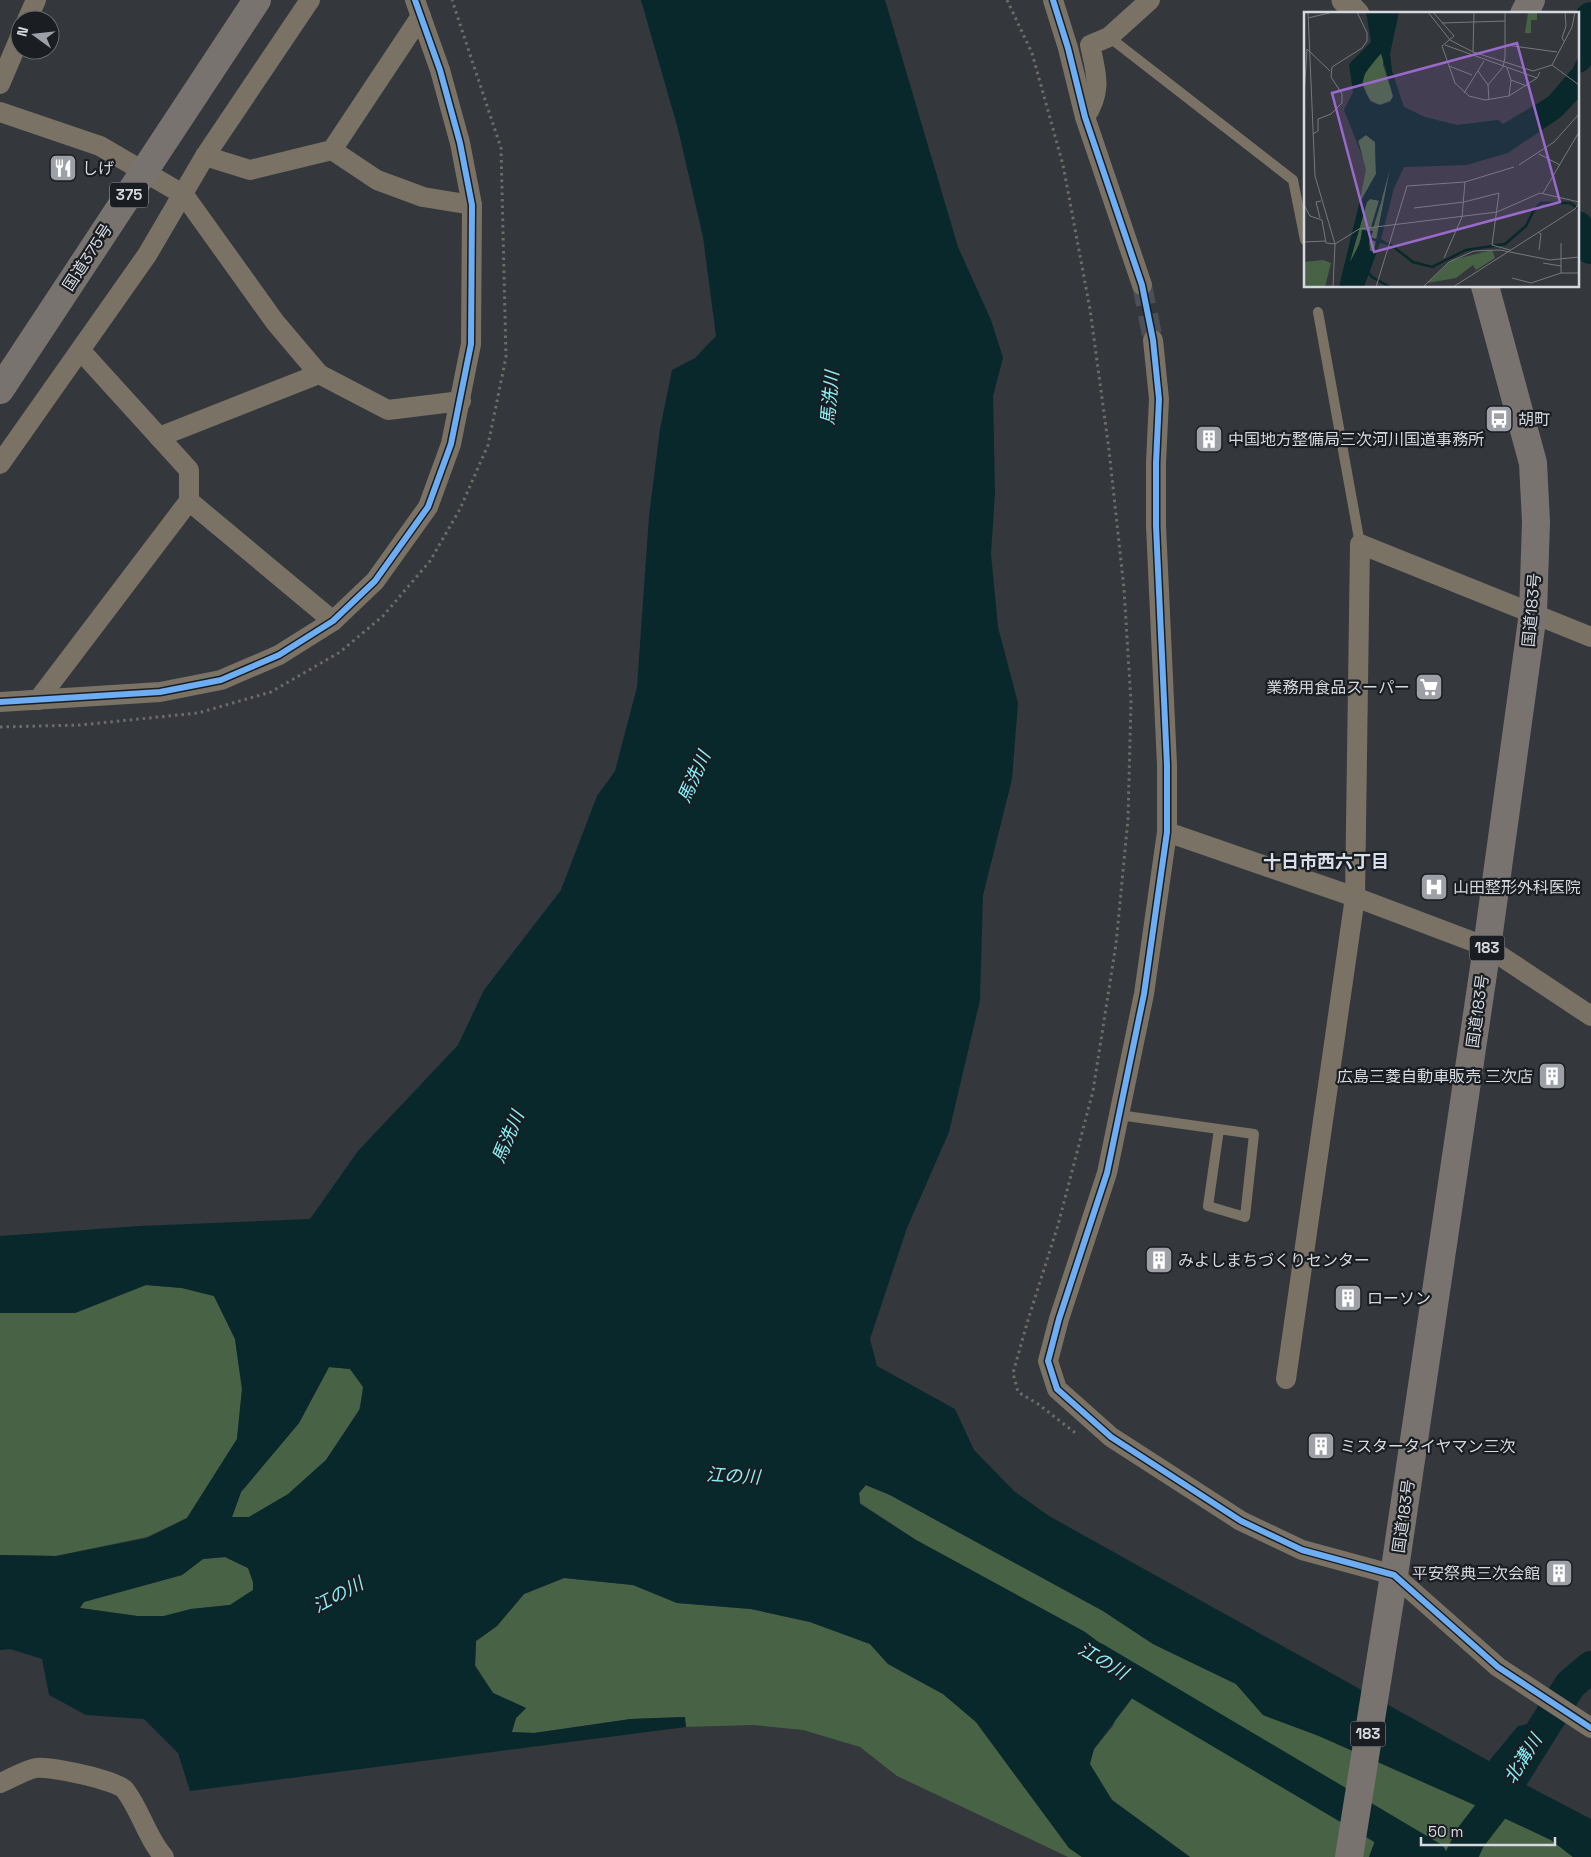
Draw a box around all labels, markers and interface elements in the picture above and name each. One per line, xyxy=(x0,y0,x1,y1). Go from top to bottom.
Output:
north arrow xyxy=(10,10,60,60)
inset map xyxy=(1304,12,1578,288)
text: N xyxy=(13,25,32,39)
restaurant icon: しげ xyxy=(48,153,78,183)
place label: しげ xyxy=(82,158,114,179)
road number: 375 xyxy=(110,182,148,208)
street label: 国道375号 xyxy=(58,220,117,295)
water label: 馬洗川 xyxy=(816,368,843,426)
bus stop icon: 胡町 xyxy=(1484,404,1514,434)
place label: 胡町 xyxy=(1518,409,1550,430)
building icon: 中国地方整備局三次河川国道事務所 xyxy=(1194,424,1224,454)
place label: 中国地方整備局三次河川国道事務所 xyxy=(1228,429,1484,450)
street label: 国道183号 xyxy=(1518,572,1545,648)
supermarket icon: 業務用食品スーパー xyxy=(1414,672,1444,702)
place label: 業務用食品スーパー xyxy=(1266,677,1410,698)
water label: 馬洗川 xyxy=(672,746,716,806)
district label: 十日市西六丁目 xyxy=(1263,850,1389,873)
hospital icon: 山田整形外科医院 xyxy=(1419,872,1449,902)
place label: 山田整形外科医院 xyxy=(1453,877,1581,898)
road number: 183 xyxy=(1470,936,1504,960)
street label: 国道183号 xyxy=(1462,973,1493,1049)
building icon: 広島三菱自動車販売 三次店 xyxy=(1537,1061,1567,1091)
place label: 広島三菱自動車販売 三次店 xyxy=(1337,1066,1533,1087)
water label: 馬洗川 xyxy=(486,1106,529,1166)
building icon: みよしまちづくりセンター xyxy=(1144,1245,1174,1275)
place label: みよしまちづくりセンター xyxy=(1178,1250,1370,1271)
building icon: ローソン xyxy=(1333,1283,1363,1313)
place label: ローソン xyxy=(1367,1288,1431,1309)
building icon: ミスタータイヤマン三次 xyxy=(1306,1431,1336,1461)
place label: ミスタータイヤマン三次 xyxy=(1340,1436,1516,1457)
water label: 江の川 xyxy=(705,1463,763,1489)
street label: 国道183号 xyxy=(1388,1478,1419,1554)
building icon: 平安祭典三次会館 xyxy=(1544,1558,1574,1588)
place label: 平安祭典三次会館 xyxy=(1412,1563,1540,1584)
water label: 江の川 xyxy=(309,1571,369,1617)
water label: 江の川 xyxy=(1074,1637,1134,1685)
road number: 183 xyxy=(1350,1722,1386,1746)
water label: 北溝川 xyxy=(1499,1728,1548,1788)
scale bar xyxy=(1421,1814,1555,1846)
text: 50 m xyxy=(1428,1822,1463,1841)

